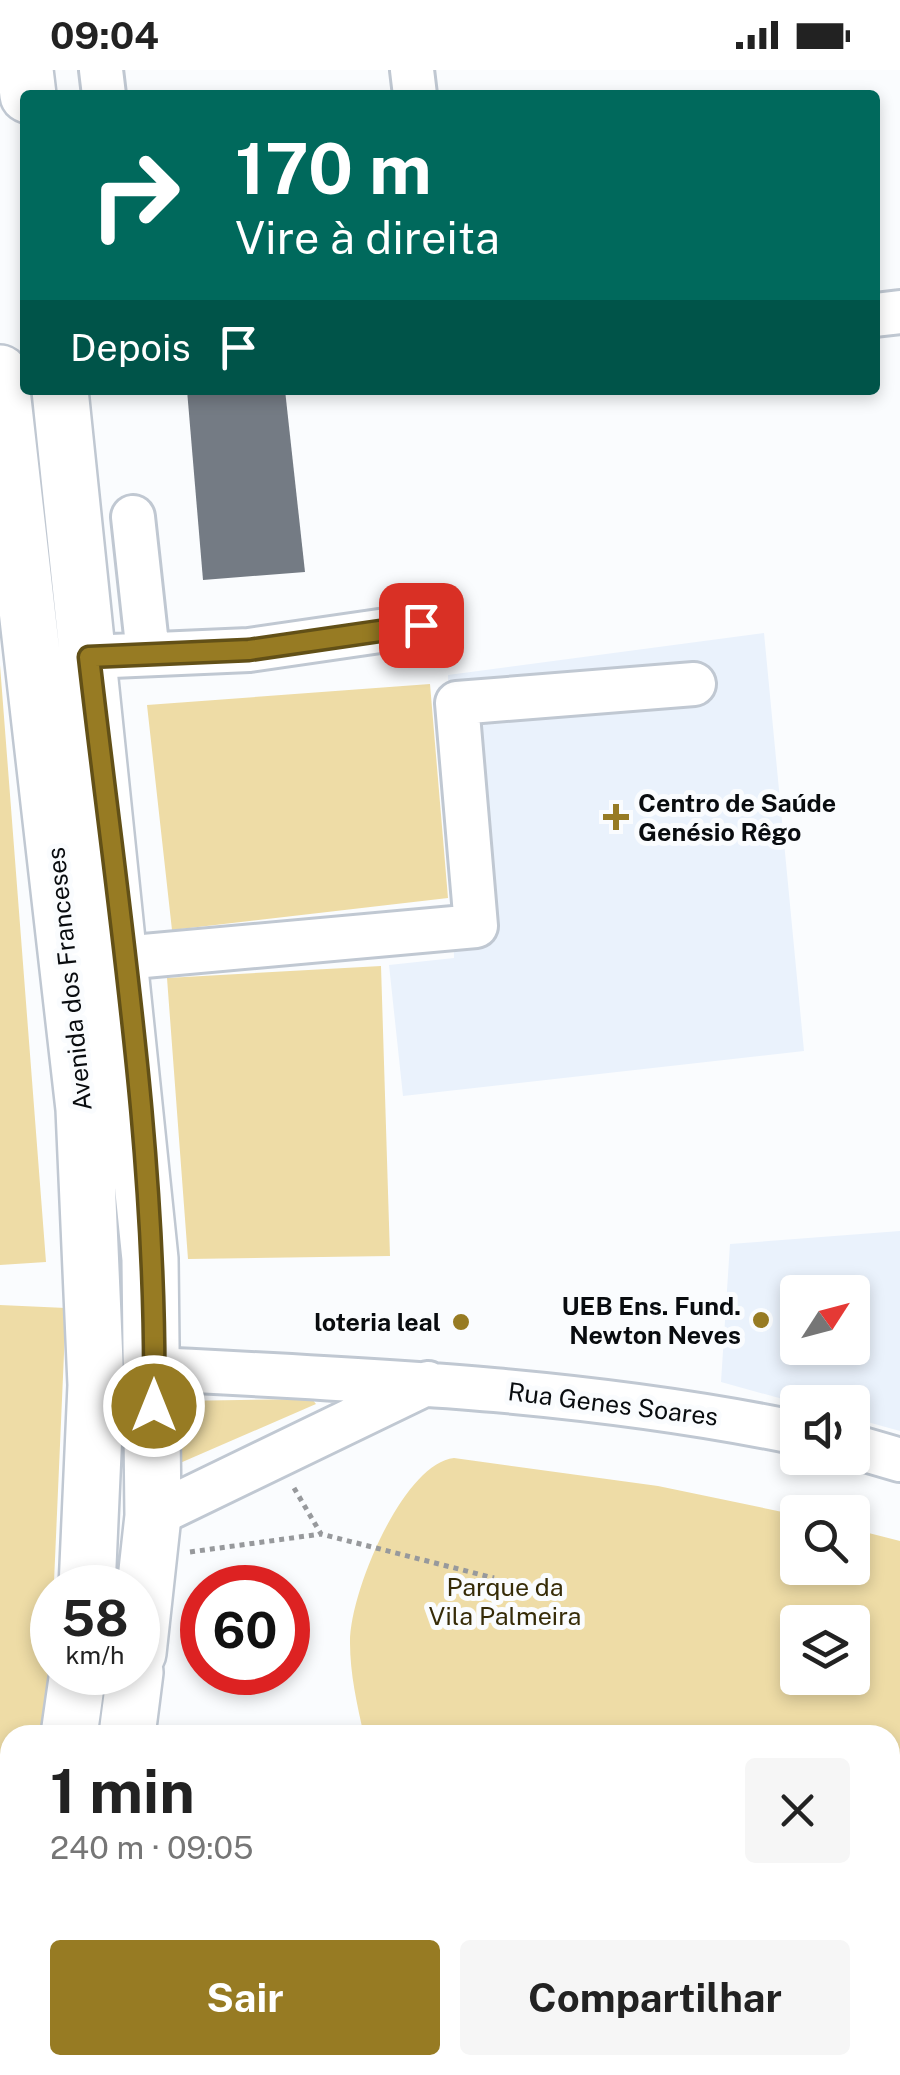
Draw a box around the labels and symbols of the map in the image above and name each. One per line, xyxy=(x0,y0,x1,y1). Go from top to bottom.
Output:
pin xyxy=(379,583,464,668)
place label: Centro de Saúde Genésio Rêgo xyxy=(638,788,836,847)
marker: Centro de Saúde Genésio Rêgo xyxy=(603,804,629,830)
street label: Avenida dos Franceses xyxy=(40,846,98,1112)
north arrow xyxy=(780,1275,870,1365)
place label: UEB Ens. Fund. Newton Neves xyxy=(562,1291,741,1350)
place label: loteria leal xyxy=(314,1307,441,1337)
marker: UEB Ens. Fund. Newton Neves xyxy=(750,1309,772,1331)
marker: loteria leal xyxy=(450,1311,472,1333)
position arrow xyxy=(102,1354,206,1458)
street label: Rua Genes Soares xyxy=(506,1376,720,1432)
speed limit sign: 60 xyxy=(180,1565,310,1695)
park label: Parque da Vila Palmeira xyxy=(429,1572,581,1631)

